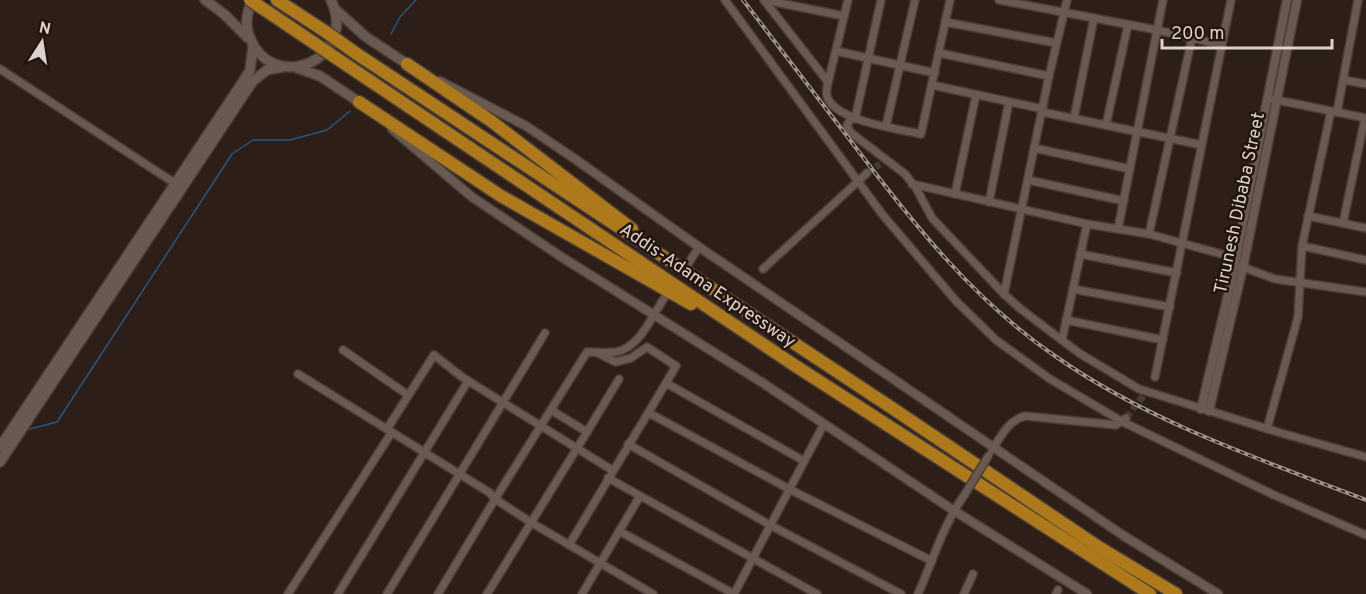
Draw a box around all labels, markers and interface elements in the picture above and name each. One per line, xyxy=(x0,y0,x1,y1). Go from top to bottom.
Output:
north arrow xyxy=(12,12,72,72)
scale bar xyxy=(1162,12,1332,50)
text: N xyxy=(37,18,52,40)
text: 200 m xyxy=(1171,23,1224,46)
street label: Tirunesh Dibaba Street xyxy=(1210,110,1271,296)
street label: Addis-Adama Expressway xyxy=(615,219,800,354)

